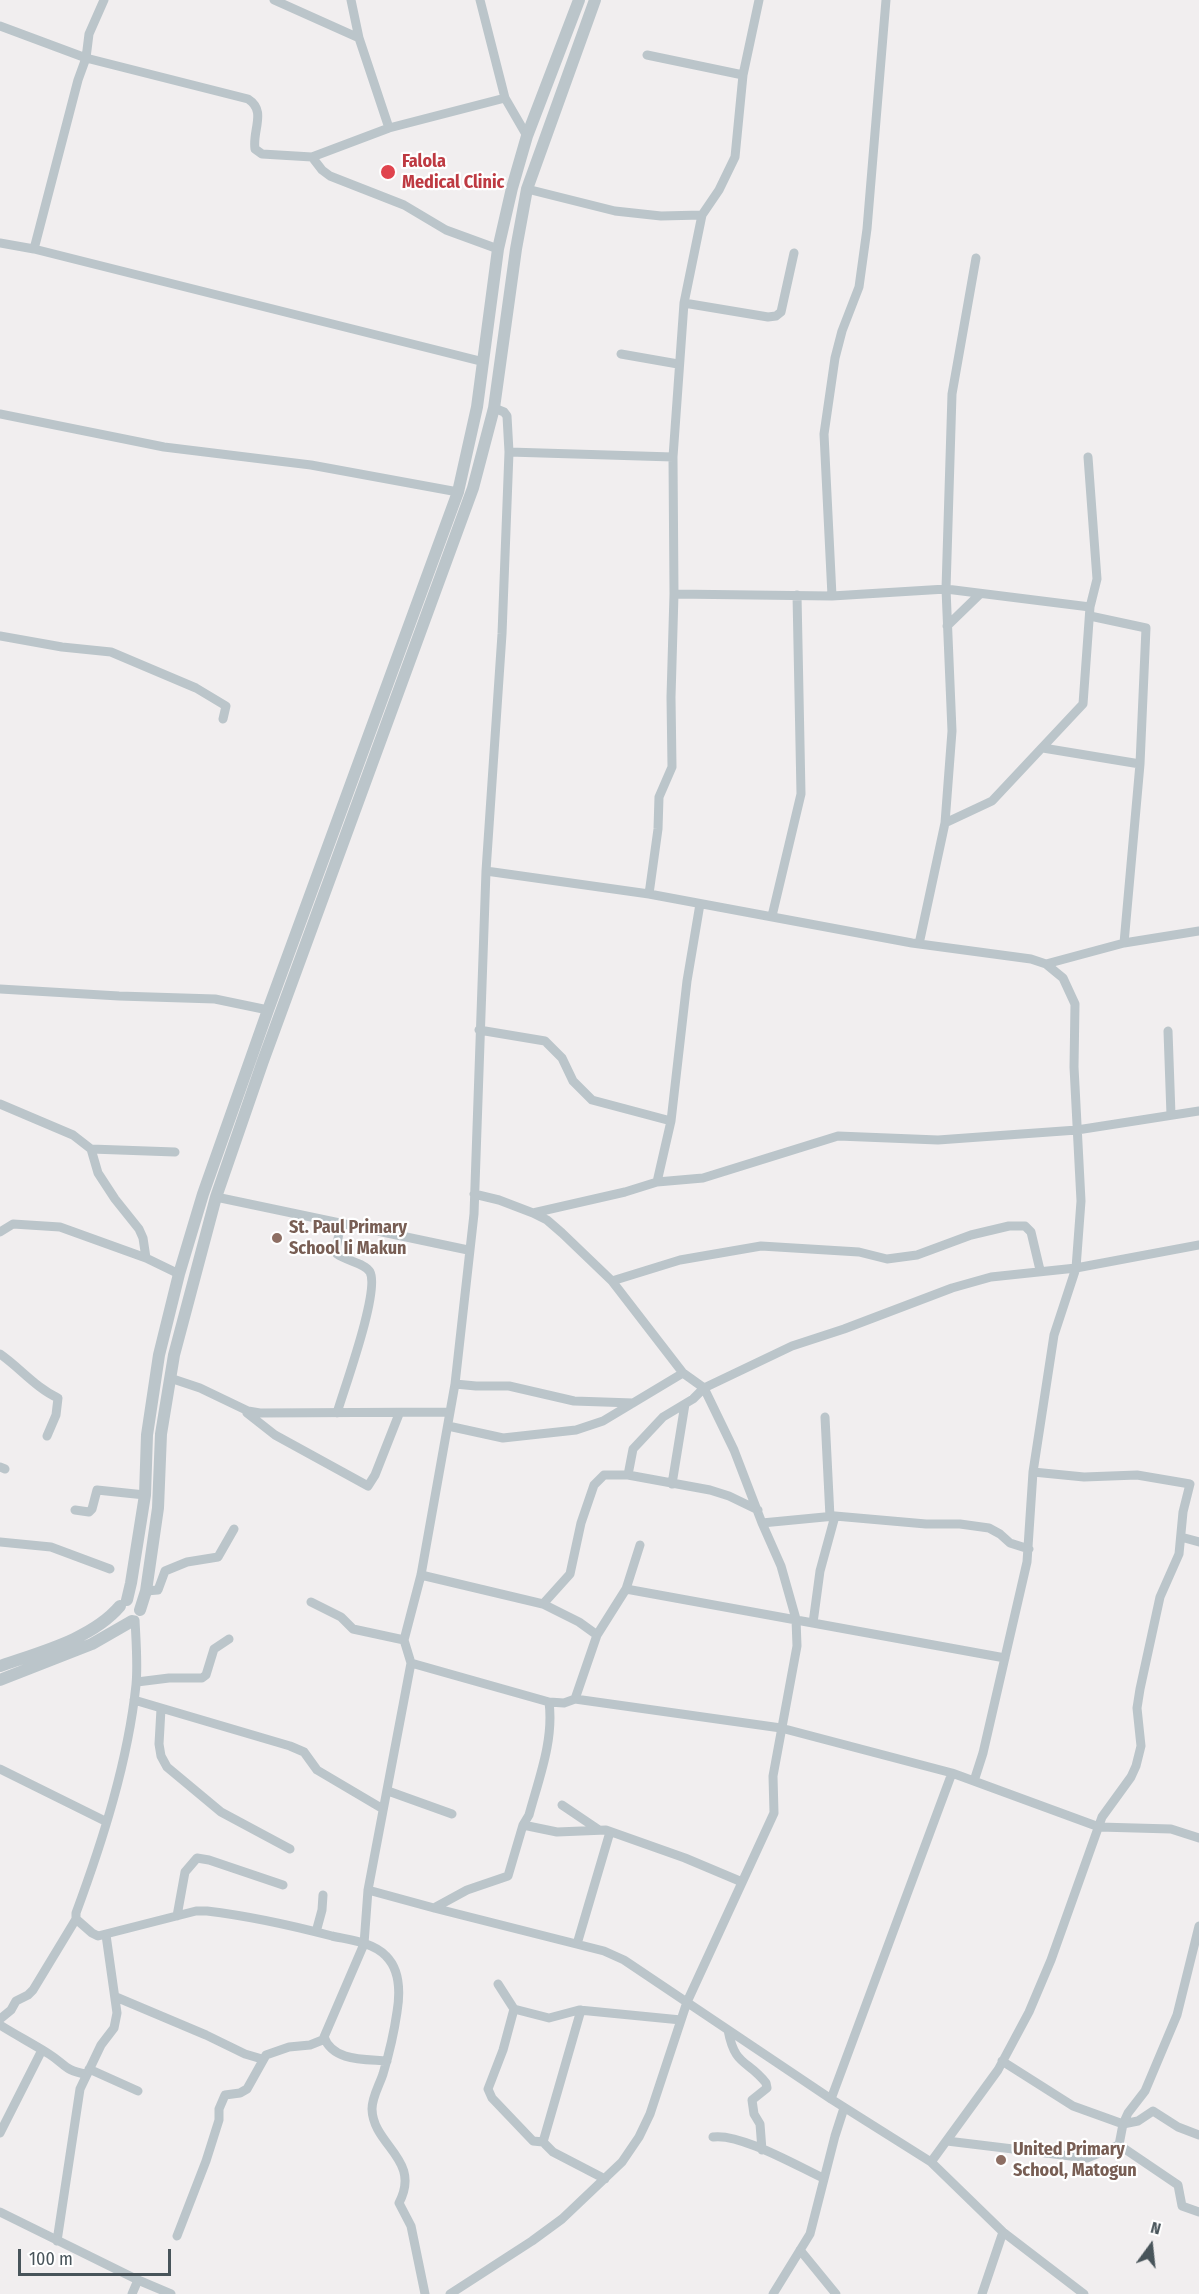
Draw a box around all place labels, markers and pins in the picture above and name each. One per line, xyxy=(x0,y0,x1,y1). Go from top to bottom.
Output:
place label: Falola Medical Clinic xyxy=(402,151,504,194)
marker: Falola Medical Clinic xyxy=(379,163,397,181)
place label: St. Paul Primary School Ii Makun xyxy=(289,1217,407,1260)
marker: St. Paul Primary School Ii Makun xyxy=(270,1231,284,1245)
place label: United Primary School, Matogun xyxy=(1013,2139,1137,2182)
marker: United Primary School, Matogun xyxy=(994,2153,1008,2167)

